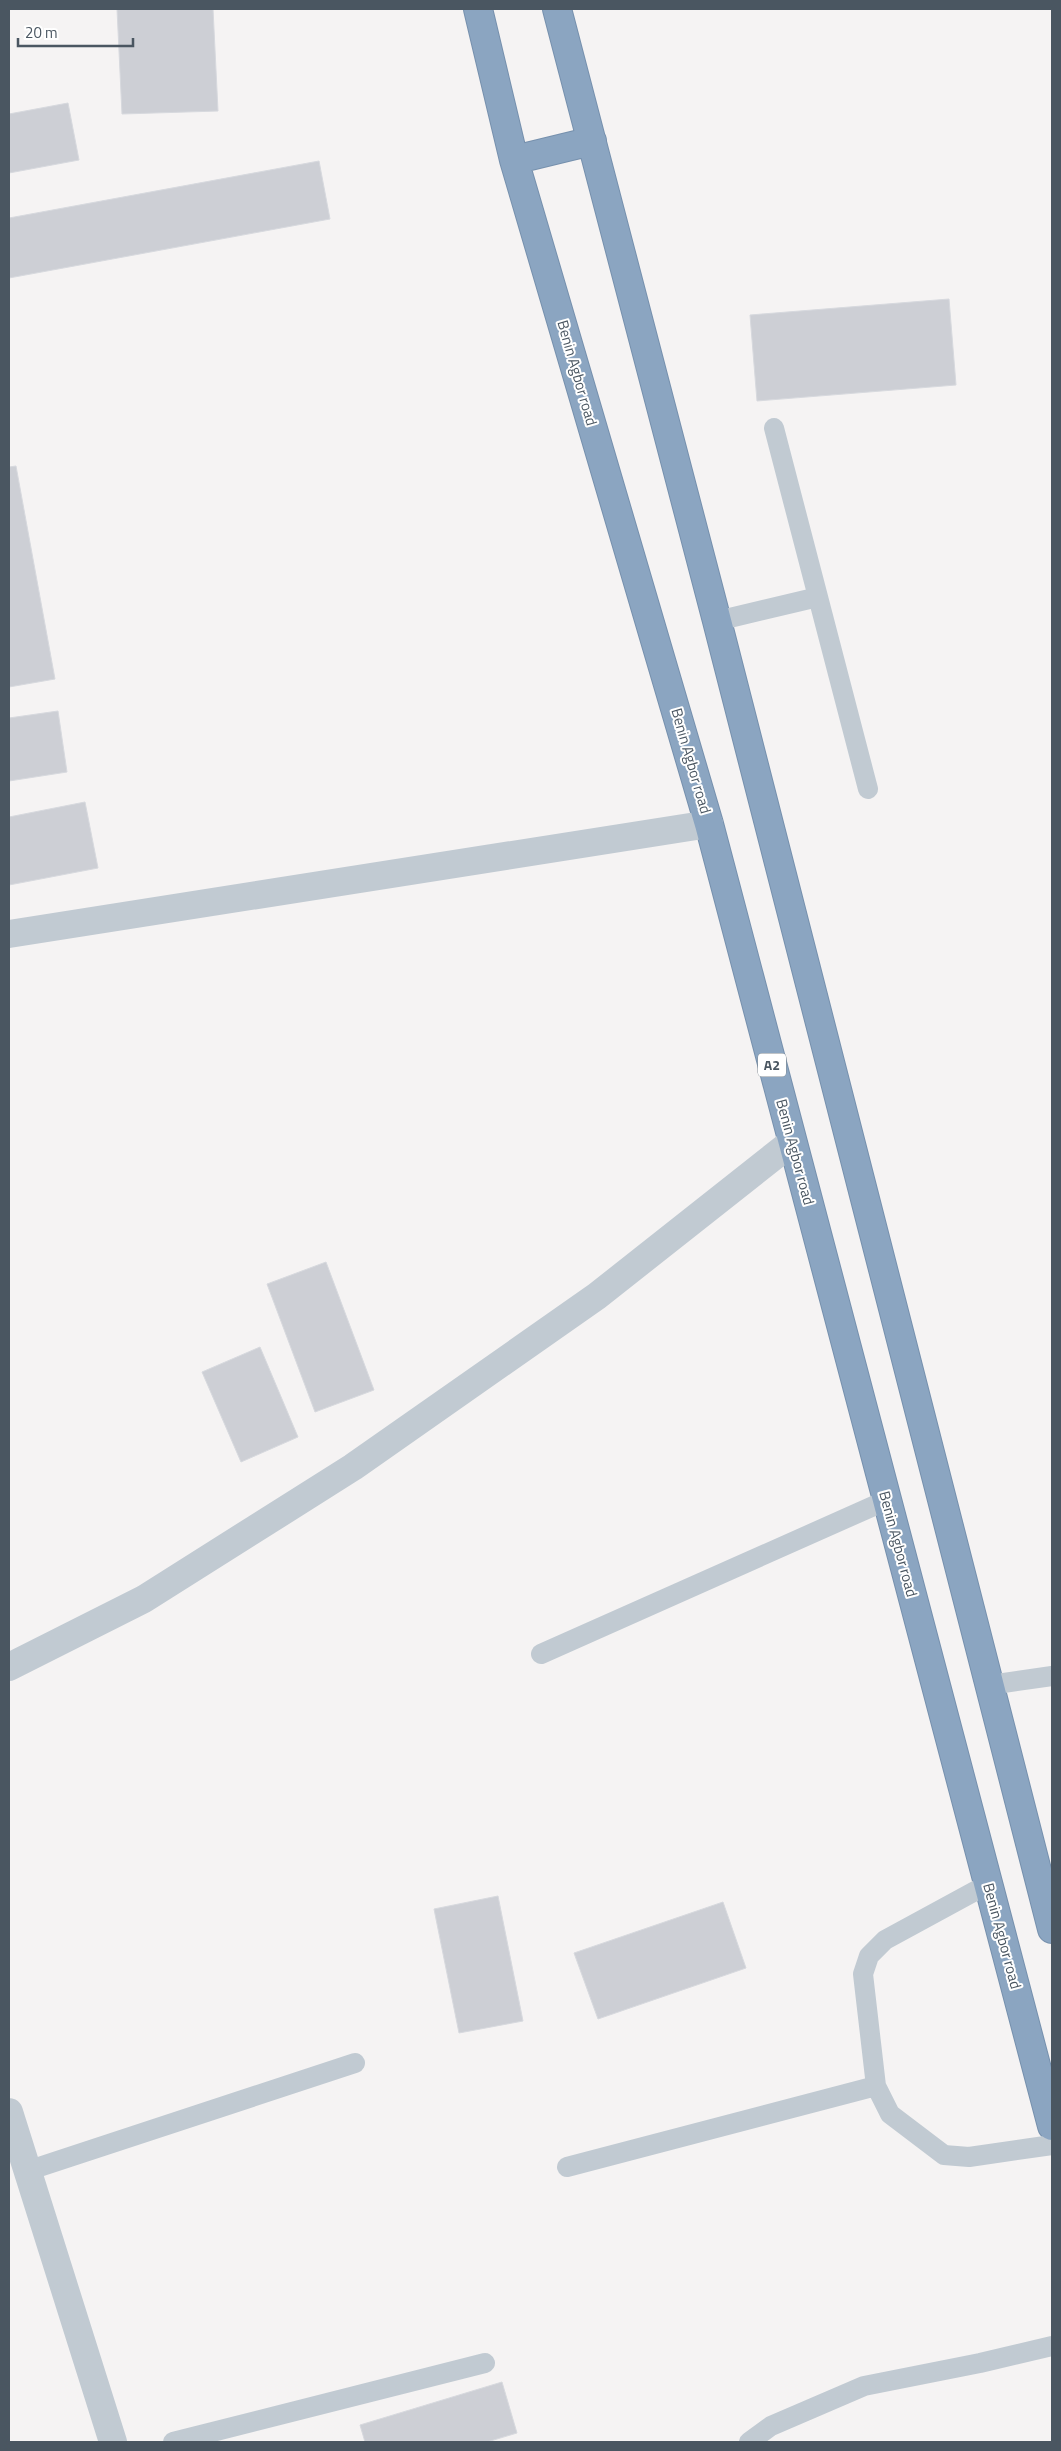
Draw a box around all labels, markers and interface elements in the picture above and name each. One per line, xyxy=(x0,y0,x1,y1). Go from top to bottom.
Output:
scale bar xyxy=(18,15,132,47)
text: 20 m xyxy=(25,21,58,44)
street label: Benin Agbor road xyxy=(551,317,604,428)
street label: Benin Agbor road xyxy=(665,705,718,816)
road number: A2 xyxy=(758,1054,786,1076)
street label: Benin Agbor road xyxy=(770,1096,821,1207)
street label: Benin Agbor road xyxy=(873,1488,924,1599)
street label: Benin Agbor road xyxy=(977,1880,1028,1991)

